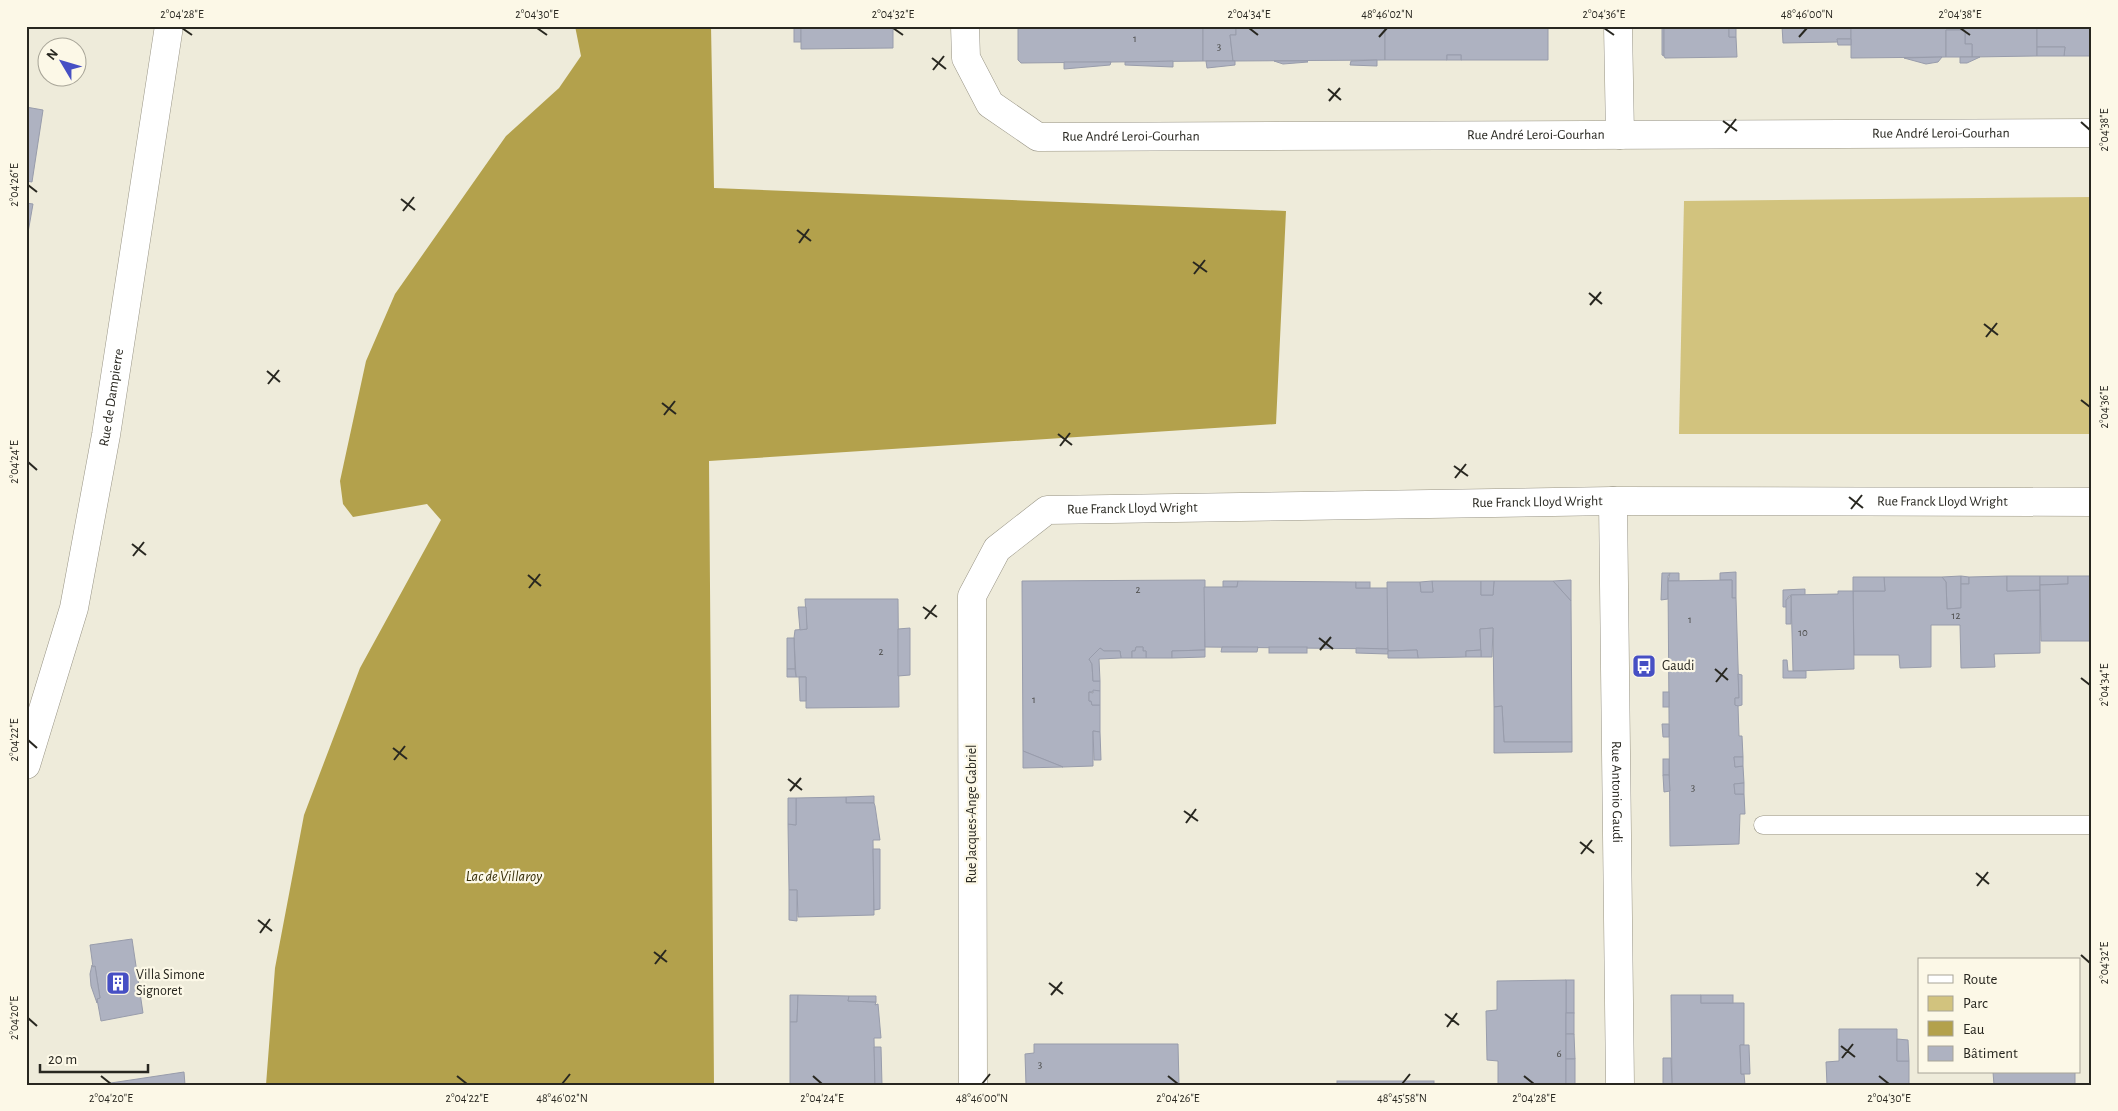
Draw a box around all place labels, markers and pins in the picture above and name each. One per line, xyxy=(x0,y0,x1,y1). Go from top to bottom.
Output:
bus stop icon: Gaudi xyxy=(1631,653,1657,679)
place label: Gaudi xyxy=(1662,659,1695,673)
place label: Villa Simone Signoret xyxy=(136,968,205,998)
building icon: Villa Simone Signoret xyxy=(105,970,131,996)

